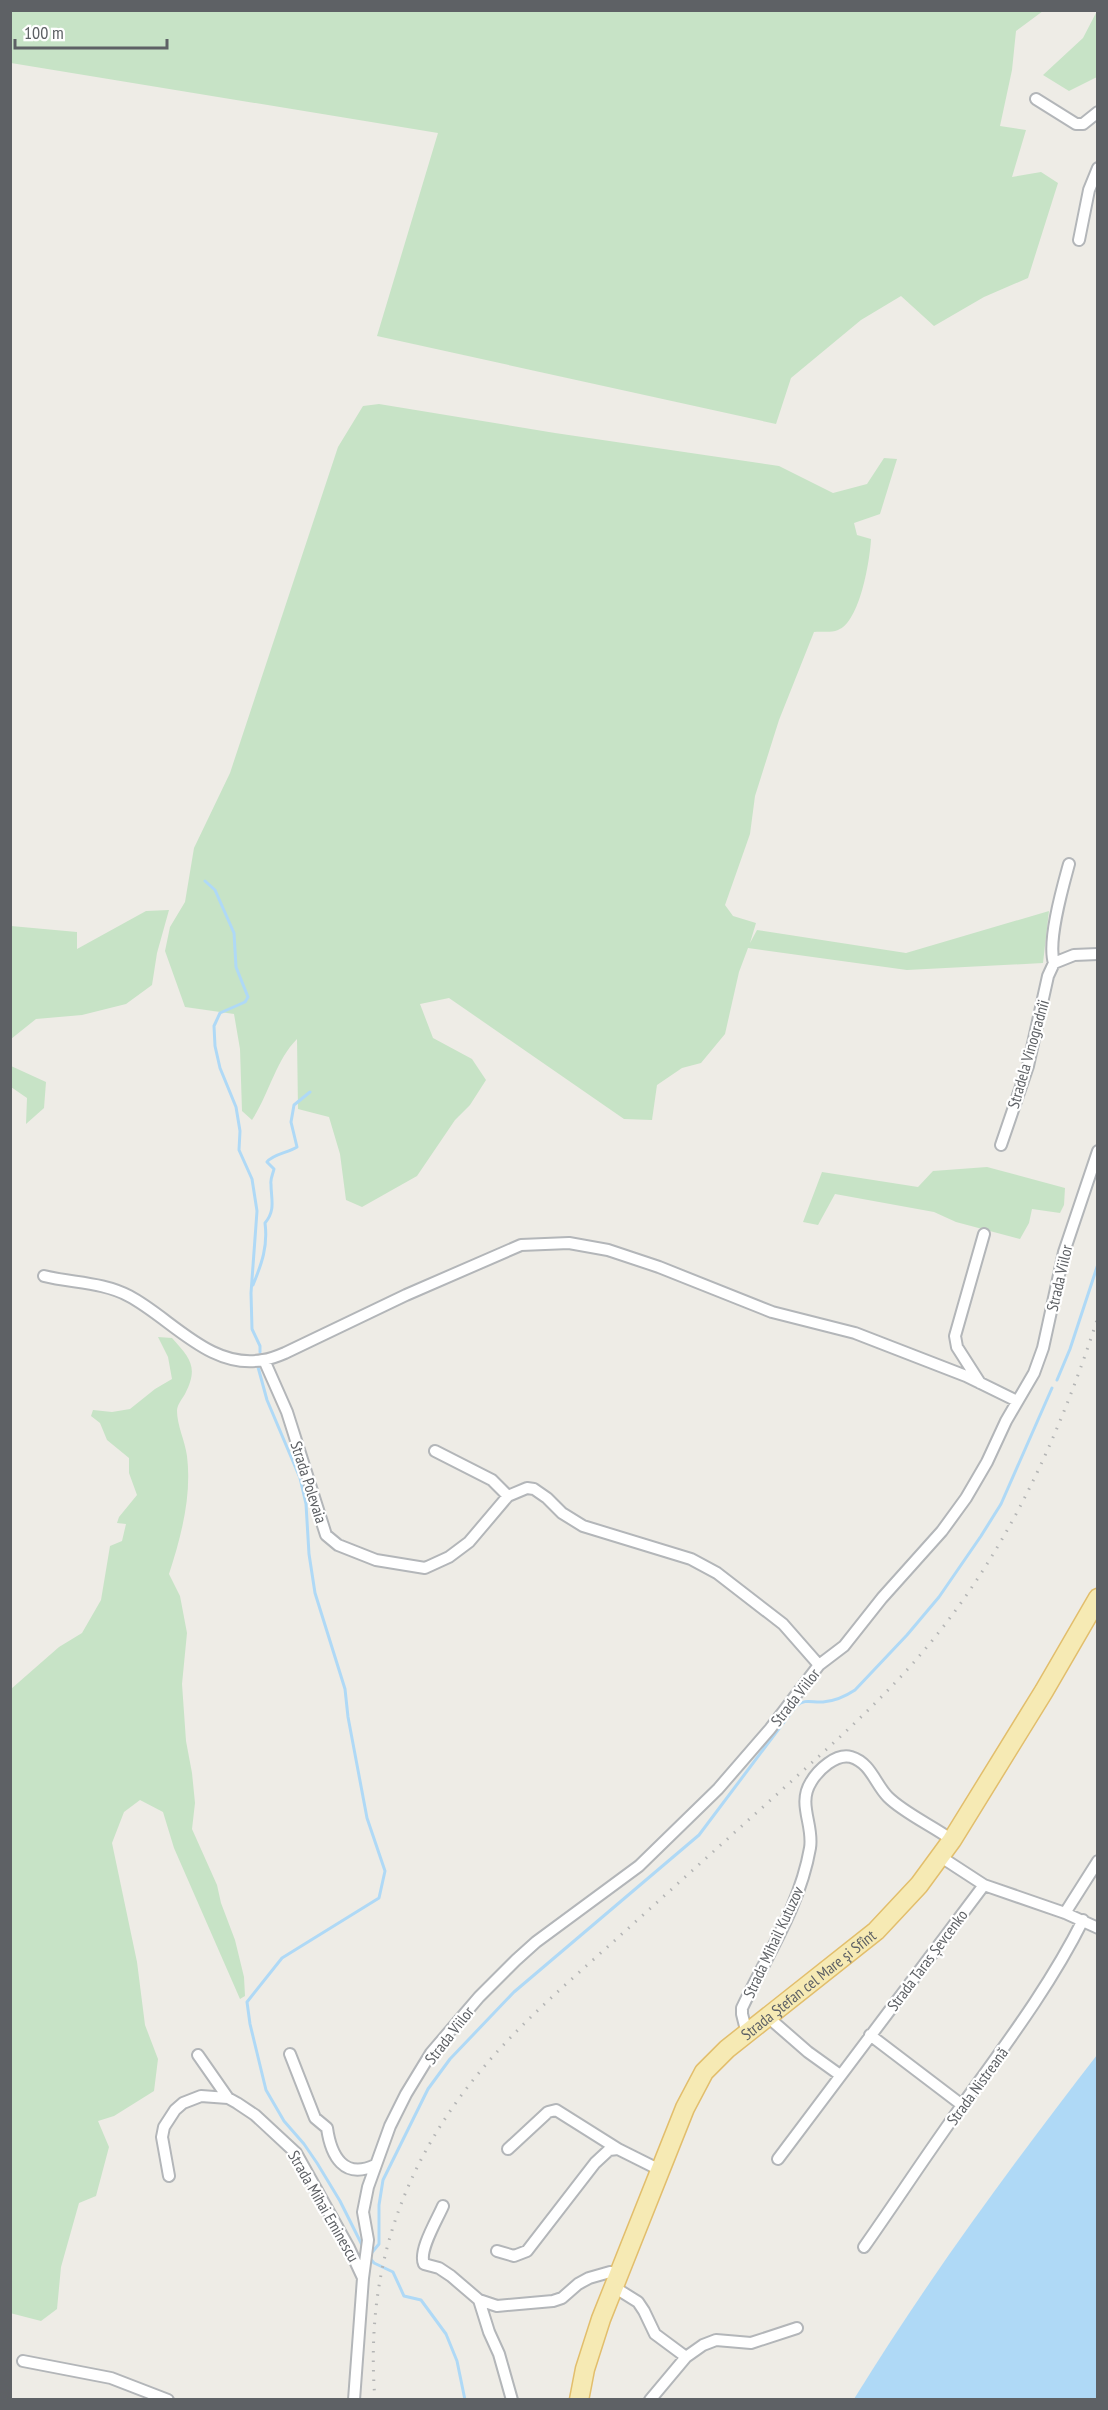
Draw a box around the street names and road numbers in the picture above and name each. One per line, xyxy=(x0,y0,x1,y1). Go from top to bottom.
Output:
street label: Stradela Vinogradnîi xyxy=(1003,997,1053,1111)
street label: Strada Viilor xyxy=(1042,1242,1077,1313)
street label: Strada Polevaia xyxy=(286,1439,332,1525)
street label: Strada Viilor xyxy=(766,1664,824,1730)
street label: Strada Mihail Kutuzov xyxy=(738,1882,808,2001)
street label: Strada Taras Șevcenko xyxy=(882,1905,972,2015)
street label: Strada Ştefan cel Mare şi Sfînt xyxy=(737,1925,880,2044)
street label: Strada Viilor xyxy=(420,2002,478,2068)
street label: Strada Nistreană xyxy=(942,2043,1012,2129)
street label: Strada Mihai Eminescu xyxy=(284,2147,364,2265)

